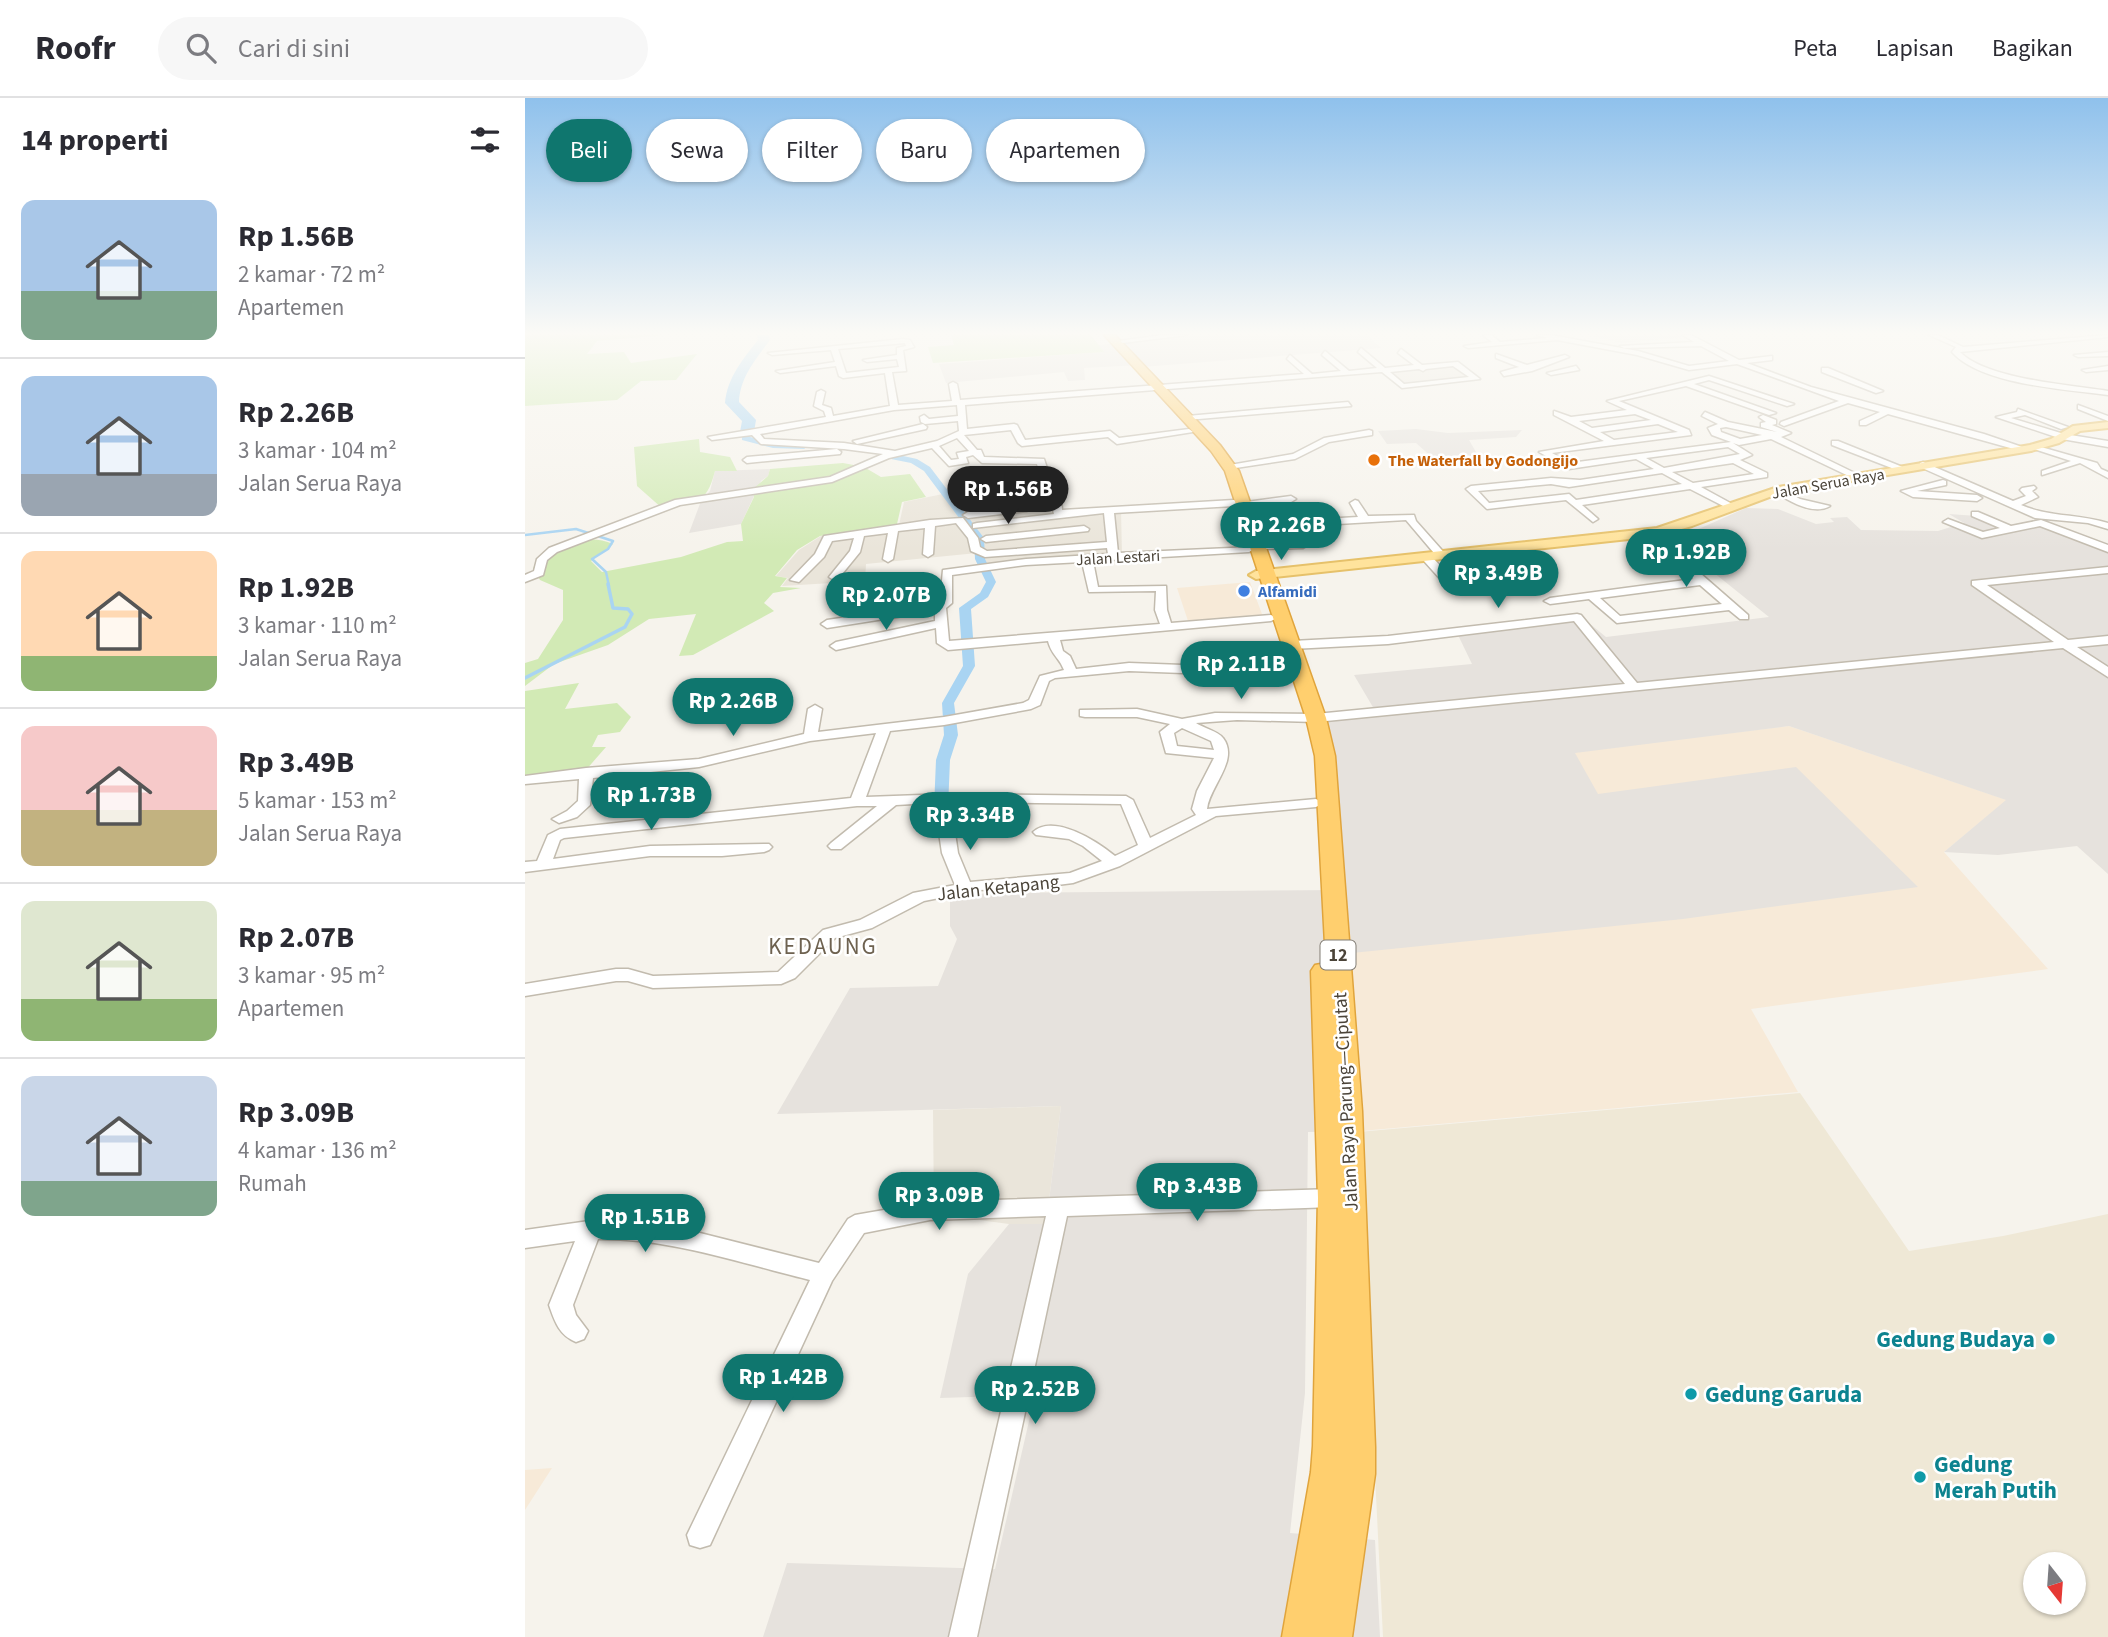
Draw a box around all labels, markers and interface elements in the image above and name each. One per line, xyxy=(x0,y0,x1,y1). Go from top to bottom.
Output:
search box xyxy=(158,17,648,80)
text: Roofr xyxy=(35,25,116,72)
icon: search xyxy=(182,29,220,67)
text: Cari di sini xyxy=(238,30,350,67)
text: Peta xyxy=(1793,31,1838,66)
text: Lapisan xyxy=(1876,31,1954,66)
text: Bagikan xyxy=(1992,31,2073,66)
text: 14 properti xyxy=(21,119,169,162)
chip: Beli xyxy=(546,119,632,182)
chip: Sewa xyxy=(646,119,748,182)
chip: Filter xyxy=(762,119,862,182)
chip: Baru xyxy=(876,119,972,182)
chip: Apartemen xyxy=(986,119,1145,182)
icon: filters xyxy=(466,121,504,159)
text: Rp 1.56B xyxy=(238,215,354,258)
icon: home xyxy=(77,228,161,312)
text: 2 kamar · 72 m² xyxy=(238,258,385,291)
text: Apartemen xyxy=(238,291,344,324)
text: Rp 2.26B xyxy=(238,391,354,434)
icon: home xyxy=(77,404,161,488)
text: 3 kamar · 104 m² xyxy=(238,434,397,467)
place label: The Waterfall by Godongijo xyxy=(1388,450,1578,472)
marker: The Waterfall by Godongijo xyxy=(1366,452,1382,468)
street label: Jalan Serua Raya xyxy=(1770,463,1886,505)
pin: Rp 1.56B xyxy=(936,466,1080,526)
text: Jalan Serua Raya xyxy=(238,467,402,500)
text: Rp 1.56B xyxy=(963,472,1053,505)
pin: Rp 2.26B xyxy=(1209,503,1353,562)
text: Rp 2.26B xyxy=(1236,508,1326,541)
pin: Rp 1.92B xyxy=(1614,530,1758,589)
text: Rp 1.92B xyxy=(1641,535,1731,568)
street label: Jalan Lestari xyxy=(1075,545,1161,571)
pin: Rp 3.49B xyxy=(1426,550,1570,610)
text: Rp 3.49B xyxy=(1453,556,1543,589)
text: Rp 1.92B xyxy=(238,566,354,609)
pin: Rp 2.07B xyxy=(814,573,958,632)
text: Rp 2.07B xyxy=(841,578,931,611)
icon: home xyxy=(77,579,161,663)
place label: Alfamidi xyxy=(1257,581,1317,603)
marker: Alfamidi xyxy=(1236,583,1252,599)
text: 3 kamar · 110 m² xyxy=(238,609,397,642)
text: Jalan Serua Raya xyxy=(238,642,402,675)
pin: Rp 2.11B xyxy=(1169,642,1313,701)
text: Rp 2.11B xyxy=(1196,647,1286,680)
pin: Rp 2.26B xyxy=(661,678,805,738)
text: Rp 2.26B xyxy=(688,684,778,717)
text: Rp 3.49B xyxy=(238,741,354,784)
icon: home xyxy=(77,754,161,838)
pin: Rp 1.73B xyxy=(579,772,723,832)
text: Rp 1.73B xyxy=(606,778,696,811)
text: 5 kamar · 153 m² xyxy=(238,784,397,817)
pin: Rp 3.34B xyxy=(898,792,1042,852)
text: Rp 3.34B xyxy=(925,798,1015,831)
text: Jalan Serua Raya xyxy=(238,817,402,850)
street label: Jalan Ketapang xyxy=(936,869,1061,908)
text: Rp 2.07B xyxy=(238,916,354,959)
icon: home xyxy=(77,929,161,1013)
district label: KEDAUNG xyxy=(768,930,878,963)
road number: 12 xyxy=(1321,940,1355,970)
text: 3 kamar · 95 m² xyxy=(238,959,385,992)
street label: Jalan Raya Parung—Ciputat xyxy=(1327,991,1366,1212)
text: Apartemen xyxy=(238,992,344,1025)
text: Rp 3.09B xyxy=(238,1091,354,1134)
icon: home xyxy=(77,1104,161,1188)
text: 4 kamar · 136 m² xyxy=(238,1134,397,1167)
pin: Rp 3.43B xyxy=(1125,1164,1269,1223)
text: Rumah xyxy=(238,1167,307,1200)
text: Rp 3.43B xyxy=(1152,1169,1242,1202)
pin: Rp 3.09B xyxy=(867,1172,1011,1232)
text: Rp 3.09B xyxy=(894,1178,984,1211)
pin: Rp 1.51B xyxy=(573,1194,717,1254)
text: Rp 1.51B xyxy=(600,1200,690,1233)
place label: Gedung Budaya xyxy=(1876,1323,2035,1356)
marker: Gedung Budaya xyxy=(2041,1331,2057,1347)
pin: Rp 1.42B xyxy=(711,1354,855,1414)
text: Rp 1.42B xyxy=(738,1360,828,1393)
pin: Rp 2.52B xyxy=(963,1366,1107,1426)
text: Rp 2.52B xyxy=(990,1372,1080,1405)
place label: Gedung Garuda xyxy=(1705,1378,1862,1411)
marker: Gedung Garuda xyxy=(1683,1386,1699,1402)
place label: Gedung Merah Putih xyxy=(1934,1448,2057,1507)
marker: Gedung Merah Putih xyxy=(1912,1469,1928,1485)
north arrow xyxy=(2023,1552,2086,1615)
map controls xyxy=(2023,1552,2086,1615)

